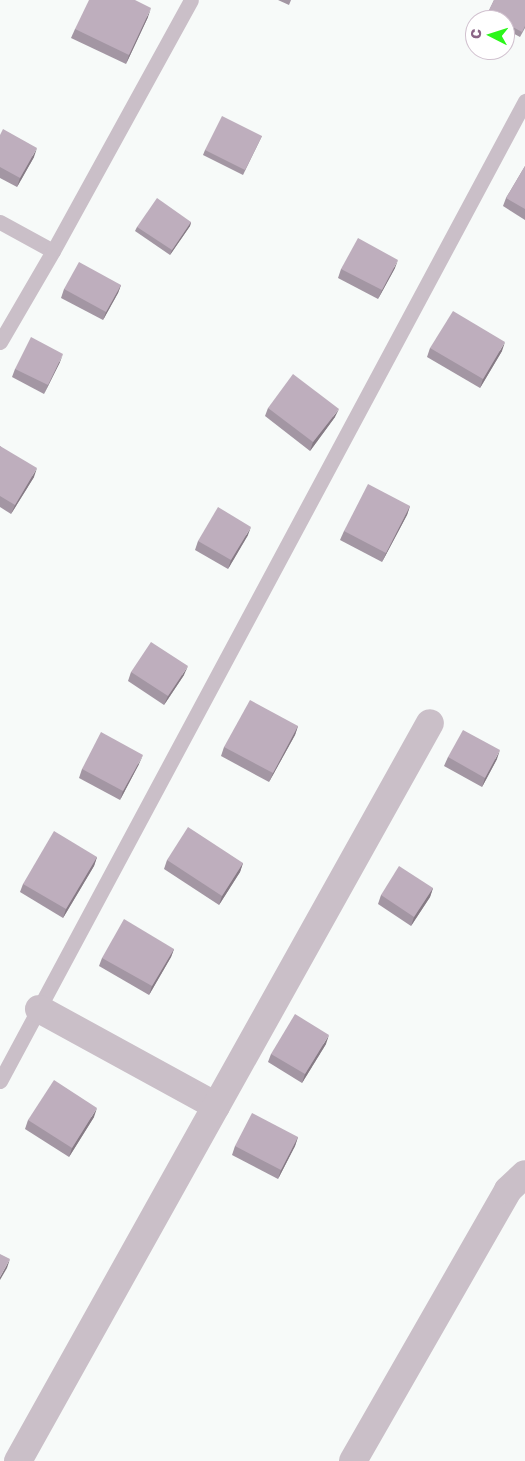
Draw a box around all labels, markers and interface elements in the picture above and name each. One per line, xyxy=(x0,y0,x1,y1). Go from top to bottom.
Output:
north arrow xyxy=(465,10,515,60)
text: С xyxy=(467,28,484,39)

